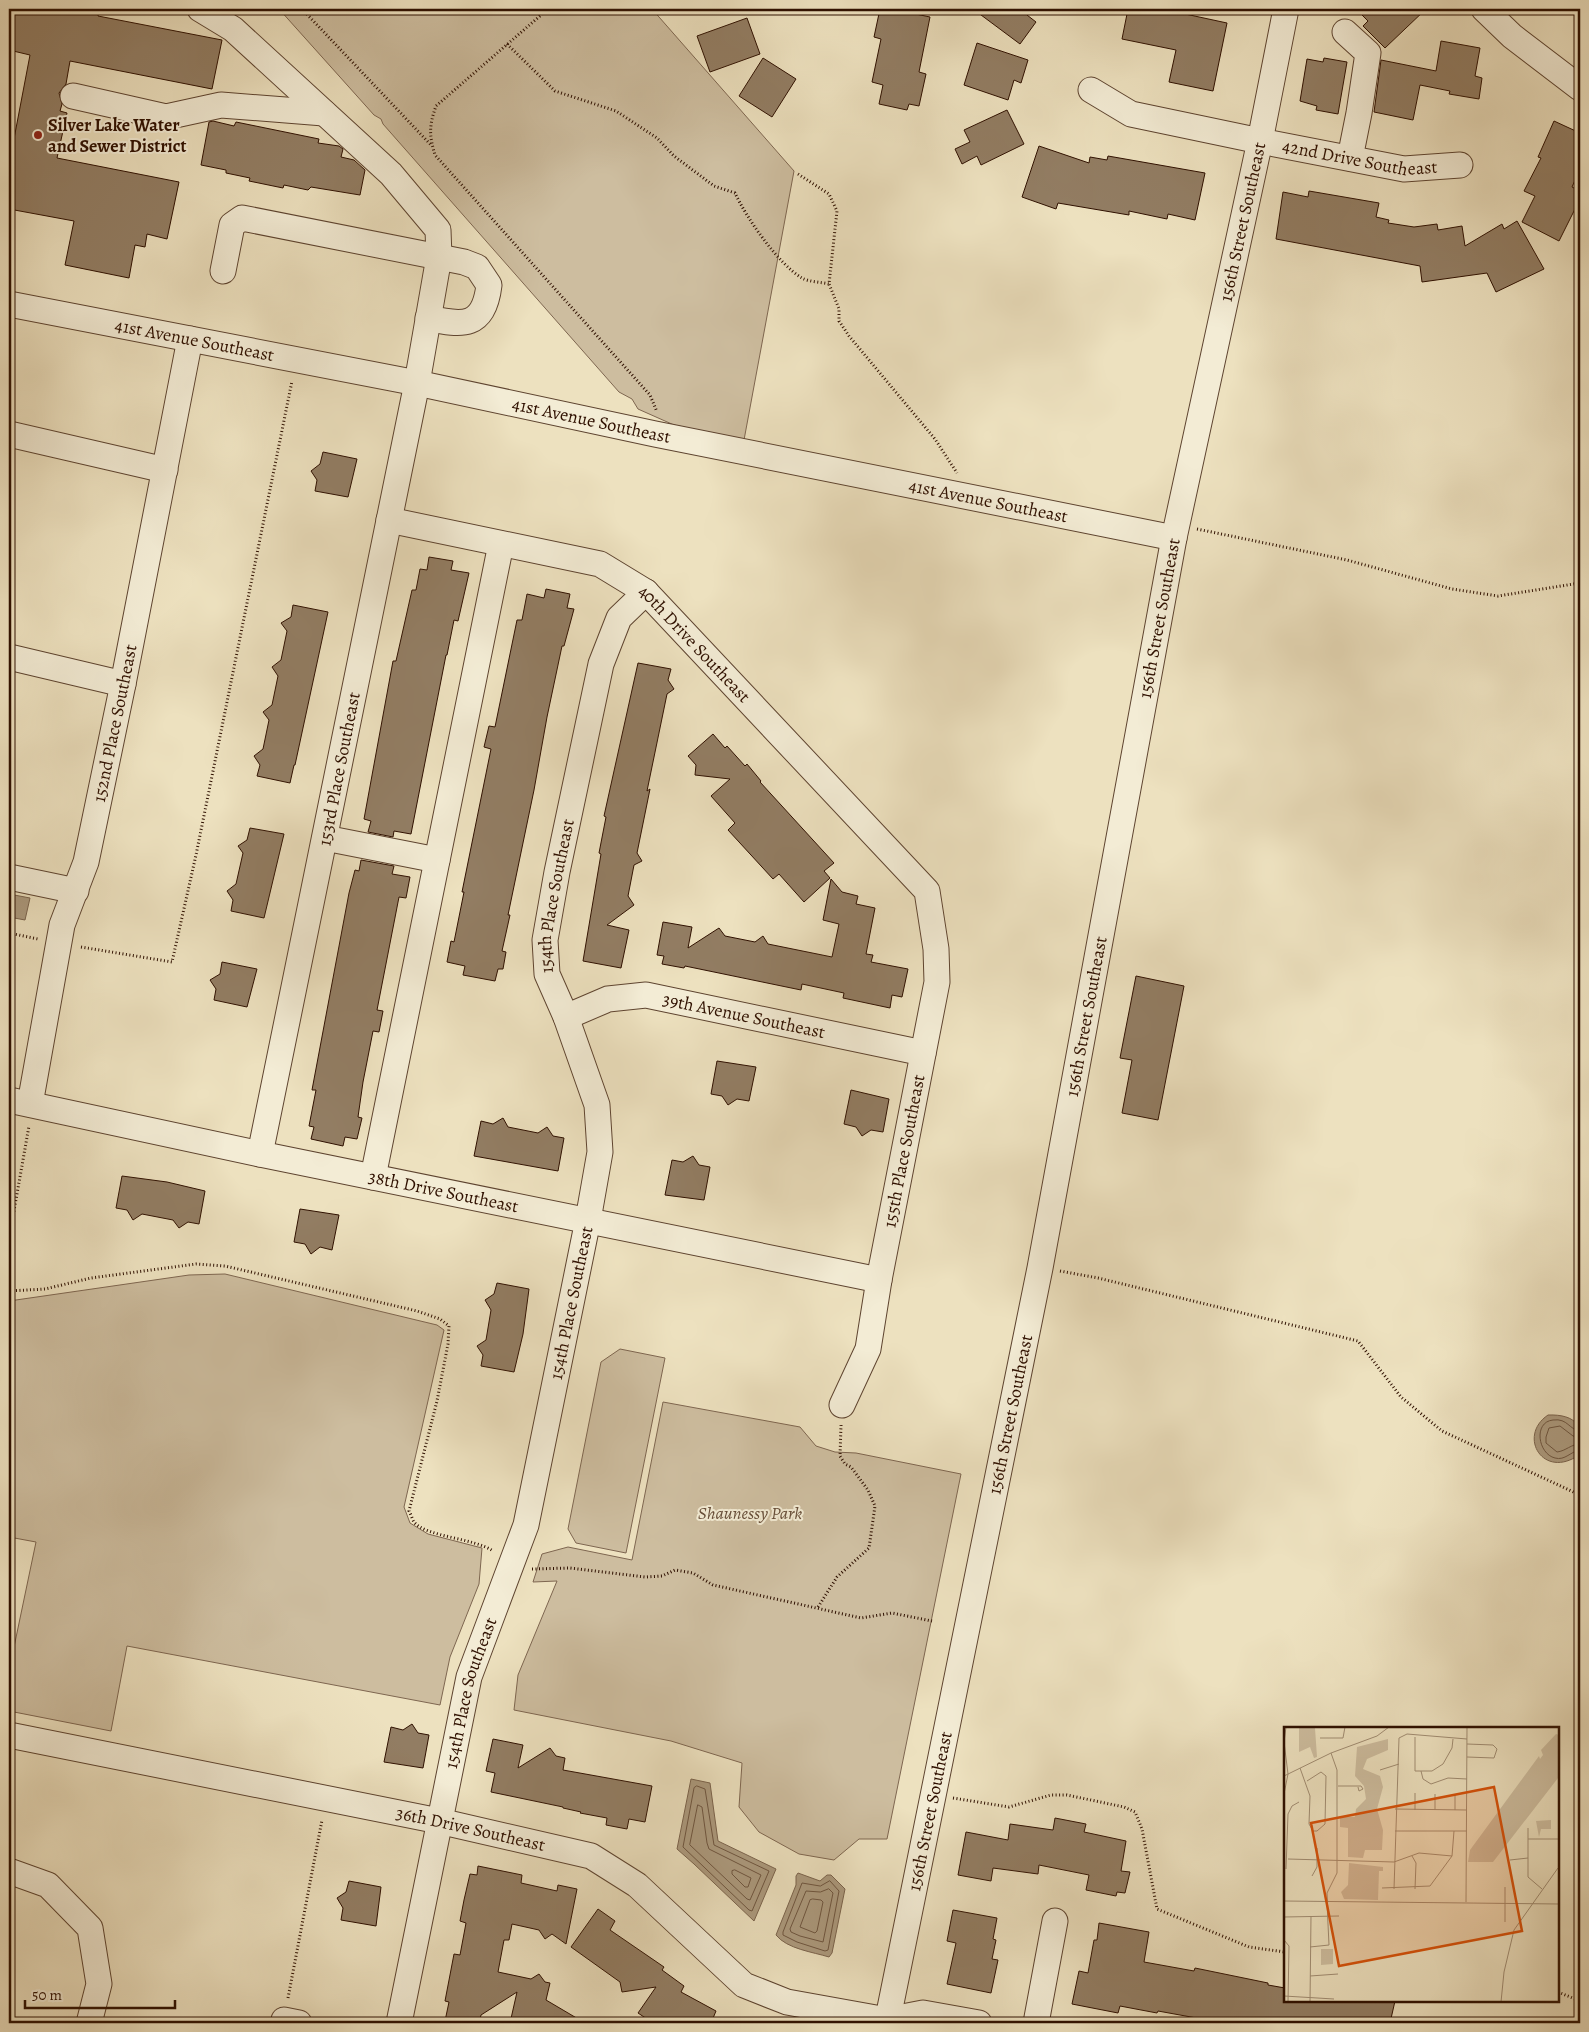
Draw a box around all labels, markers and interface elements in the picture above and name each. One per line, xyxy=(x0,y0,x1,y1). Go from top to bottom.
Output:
place label: Silver Lake Water and Sewer District xyxy=(48,113,187,158)
marker: Silver Lake Water and Sewer District xyxy=(32,129,44,141)
street label: 42nd Drive Southeast xyxy=(1280,134,1438,182)
street label: 156th Street Southeast xyxy=(1214,140,1271,304)
street label: 41st Avenue Southeast xyxy=(113,313,276,367)
street label: 41st Avenue Southeast xyxy=(510,392,673,449)
street label: 41st Avenue Southeast xyxy=(907,473,1070,528)
street label: 156th Street Southeast xyxy=(1133,536,1186,700)
street label: 40th Drive Southeast xyxy=(634,578,756,708)
street label: 152nd Place Southeast xyxy=(87,642,142,804)
street label: 153rd Place Southeast xyxy=(312,690,366,848)
street label: 154th Place Southeast xyxy=(533,817,580,974)
street label: 156th Street Southeast xyxy=(1060,934,1113,1099)
street label: 39th Avenue Southeast xyxy=(661,987,827,1044)
street label: 155th Place Southeast xyxy=(877,1072,931,1230)
street label: 38th Drive Southeast xyxy=(366,1164,521,1218)
street label: 154th Place Southeast xyxy=(544,1224,598,1382)
street label: 156th Street Southeast xyxy=(982,1332,1038,1496)
park label: Shaunessy Park xyxy=(698,1501,802,1525)
street label: 154th Place Southeast xyxy=(439,1614,502,1771)
inset map xyxy=(1284,1727,1559,2002)
street label: 156th Street Southeast xyxy=(902,1729,958,1893)
street label: 36th Drive Southeast xyxy=(394,1801,548,1857)
scale bar xyxy=(25,1977,175,2009)
text: 50 m xyxy=(32,1985,62,2005)

